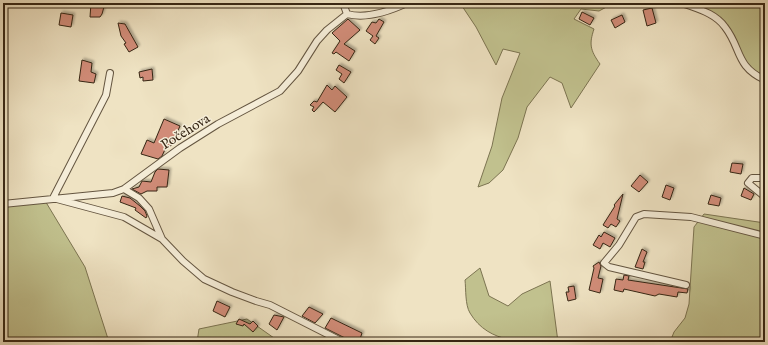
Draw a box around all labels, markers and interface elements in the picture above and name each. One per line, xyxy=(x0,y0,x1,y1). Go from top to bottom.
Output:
street label: Počehova xyxy=(158,109,214,154)

